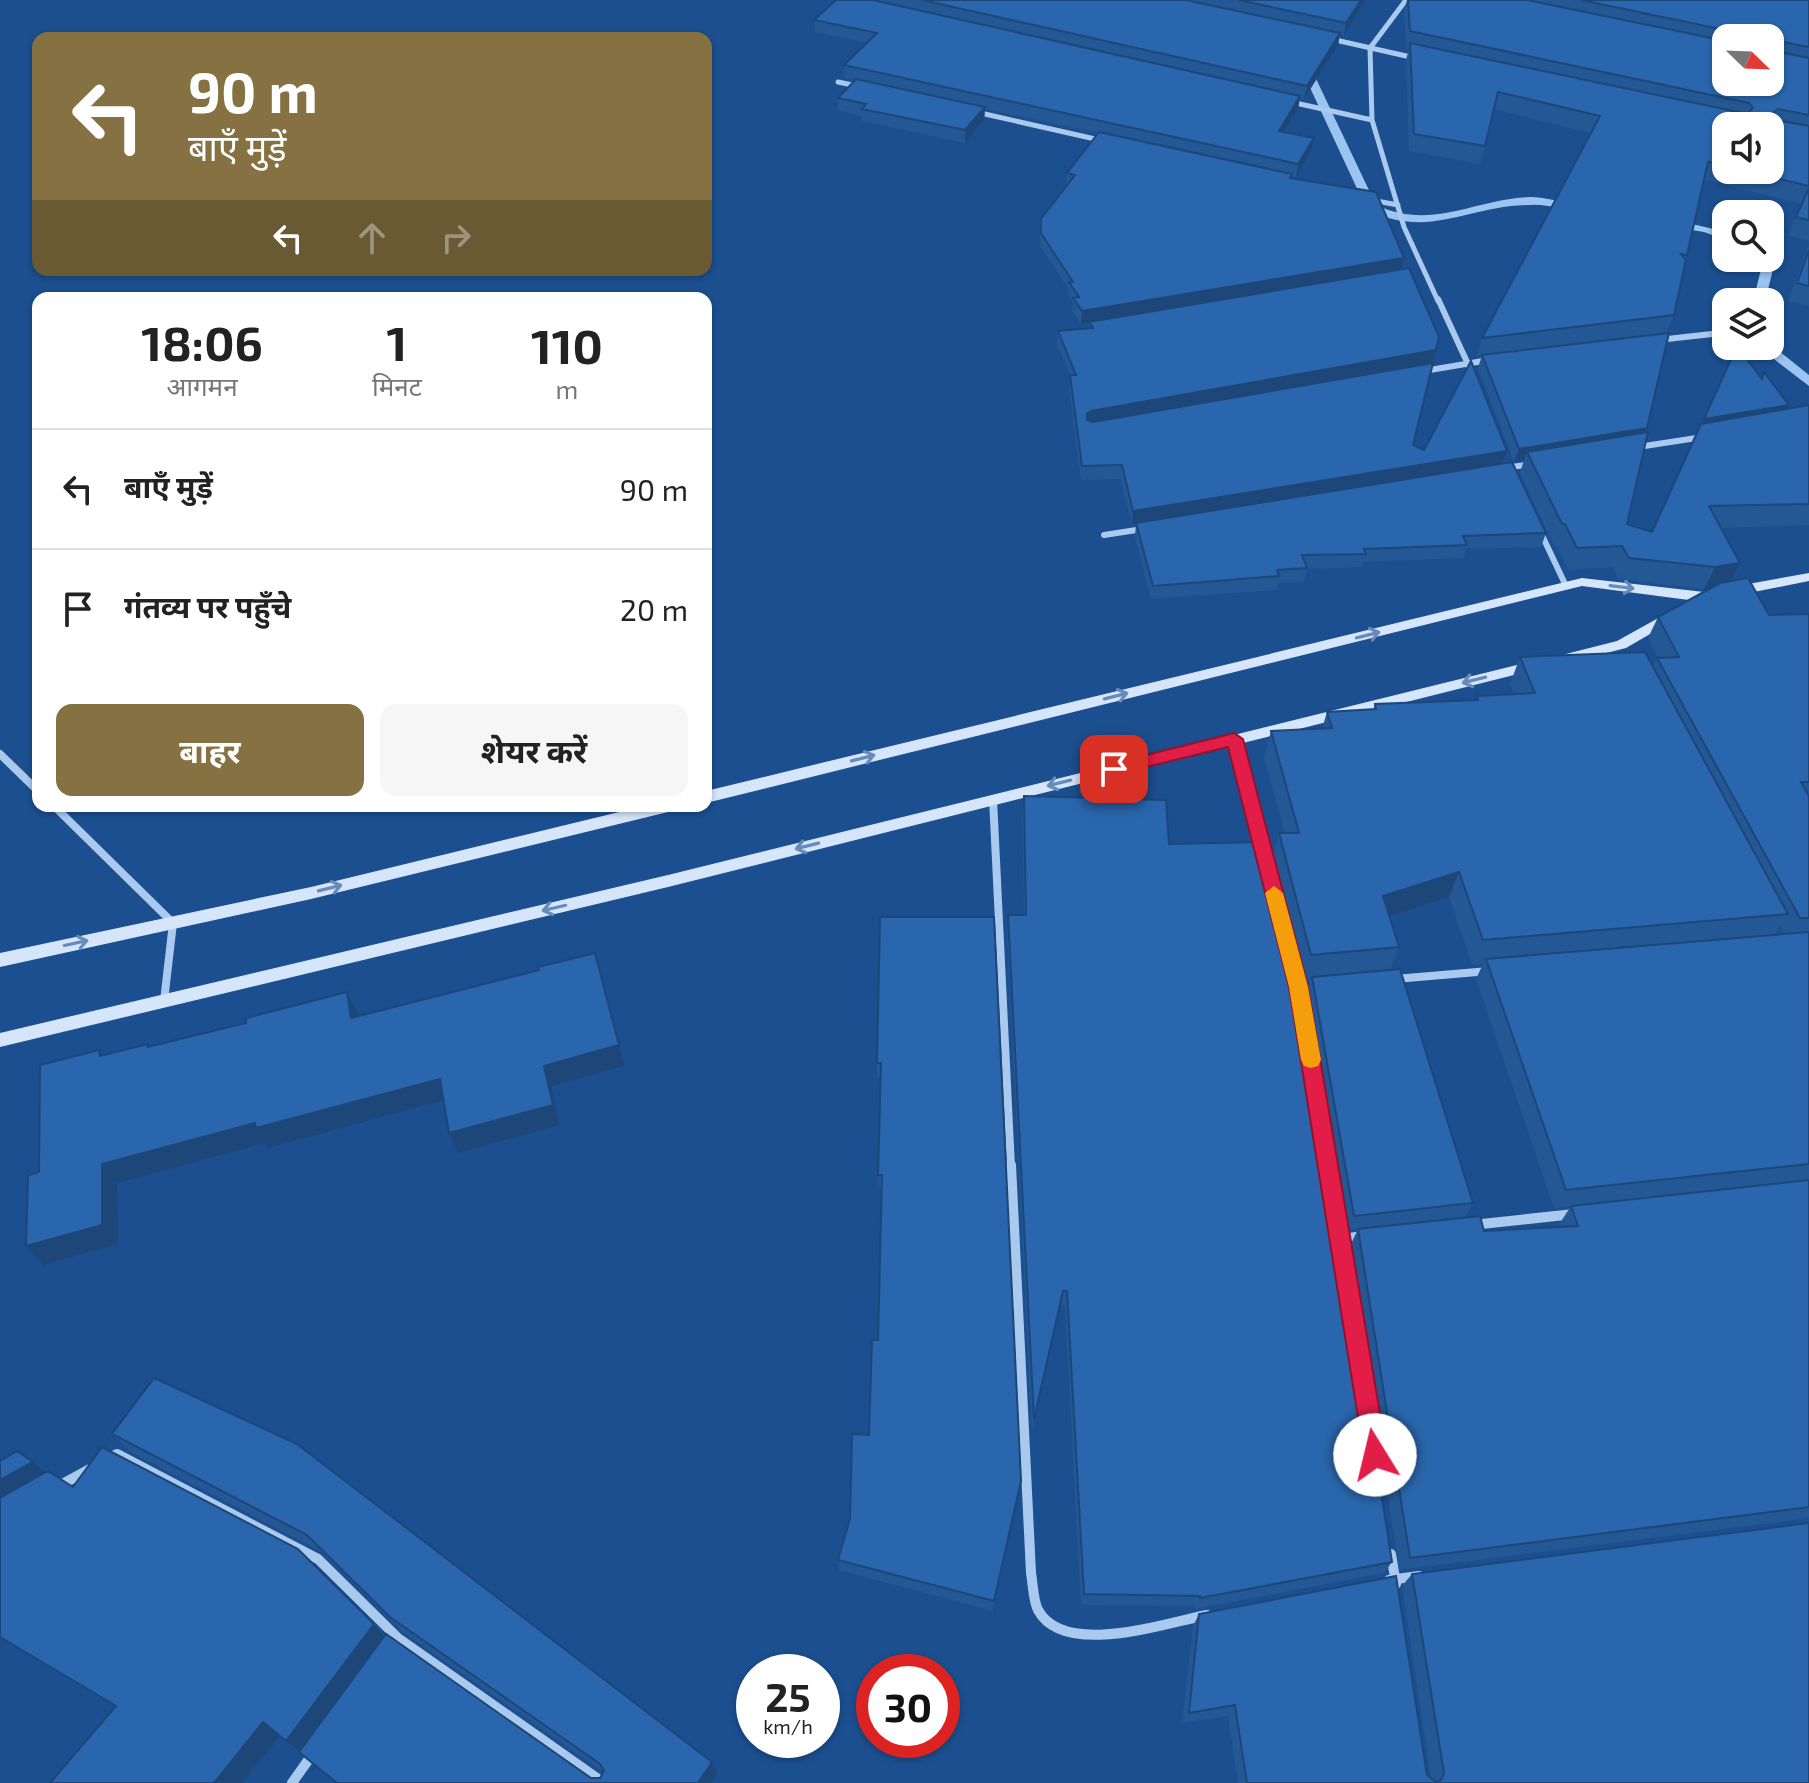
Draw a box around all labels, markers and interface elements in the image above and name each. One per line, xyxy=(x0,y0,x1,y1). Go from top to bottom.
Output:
north arrow xyxy=(1712,24,1784,96)
map controls xyxy=(1712,24,1784,360)
text: 90 m xyxy=(188,57,318,124)
icon: left xyxy=(56,64,160,168)
button: sound xyxy=(1712,112,1784,184)
text: बाएँ मुड़ें xyxy=(188,125,287,168)
button: search xyxy=(1712,200,1784,272)
icon: left xyxy=(266,216,310,260)
icon: ahead xyxy=(350,216,394,260)
icon: right xyxy=(434,216,478,260)
button: layers xyxy=(1712,288,1784,360)
text: 18:06 xyxy=(141,313,263,371)
text: 1 xyxy=(387,313,407,371)
text: 110 xyxy=(531,316,603,374)
text: आगमन xyxy=(166,370,238,401)
text: मिनट xyxy=(372,370,422,401)
text: m xyxy=(556,373,578,404)
icon: left xyxy=(56,467,100,511)
text: बाएँ मुड़ें xyxy=(124,468,213,504)
text: 90 m xyxy=(620,471,688,507)
one-way arrow xyxy=(1608,580,1635,595)
icon: arrive xyxy=(56,587,100,631)
text: गंतव्य पर पहुँचे xyxy=(124,588,291,624)
text: 20 m xyxy=(620,591,688,627)
one-way arrow xyxy=(1355,626,1381,641)
one-way arrow xyxy=(1462,674,1488,689)
one-way arrow xyxy=(1103,688,1128,703)
button: बाहर xyxy=(56,704,364,796)
button: शेयर करें xyxy=(380,704,688,796)
pin xyxy=(1080,735,1148,803)
icon: arrive xyxy=(1092,747,1136,791)
one-way arrow xyxy=(850,750,876,765)
one-way arrow xyxy=(1046,776,1072,791)
one-way arrow xyxy=(794,839,820,854)
one-way arrow xyxy=(317,880,343,895)
one-way arrow xyxy=(542,901,567,916)
one-way arrow xyxy=(63,935,89,950)
position arrow xyxy=(1333,1413,1417,1497)
speed limit sign: 30 xyxy=(856,1654,960,1758)
text: 25 xyxy=(765,1672,811,1720)
text: km/h xyxy=(763,1714,813,1738)

